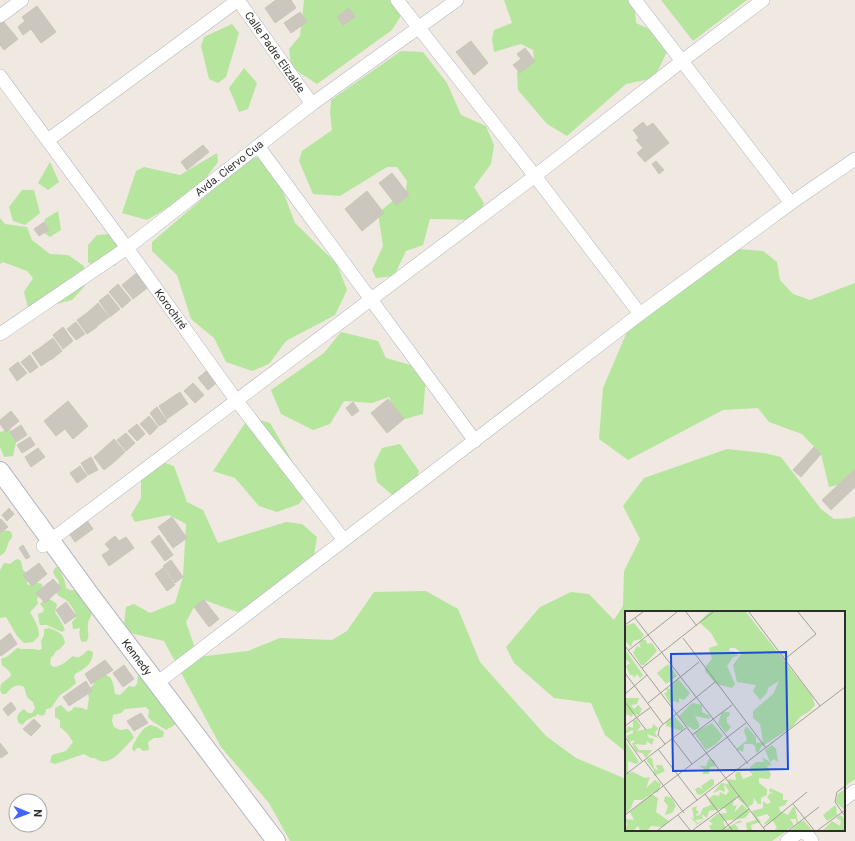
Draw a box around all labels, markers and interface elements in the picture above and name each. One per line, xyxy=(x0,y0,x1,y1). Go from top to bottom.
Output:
street label: Calle Padre Elizalde xyxy=(242,9,308,95)
street label: Avda. Ciervo Cua xyxy=(193,138,266,199)
street label: Korochiré xyxy=(152,287,190,332)
inset map xyxy=(625,611,845,831)
street label: Kennedy xyxy=(119,637,155,679)
north arrow xyxy=(8,793,48,833)
text: N xyxy=(31,809,44,817)

